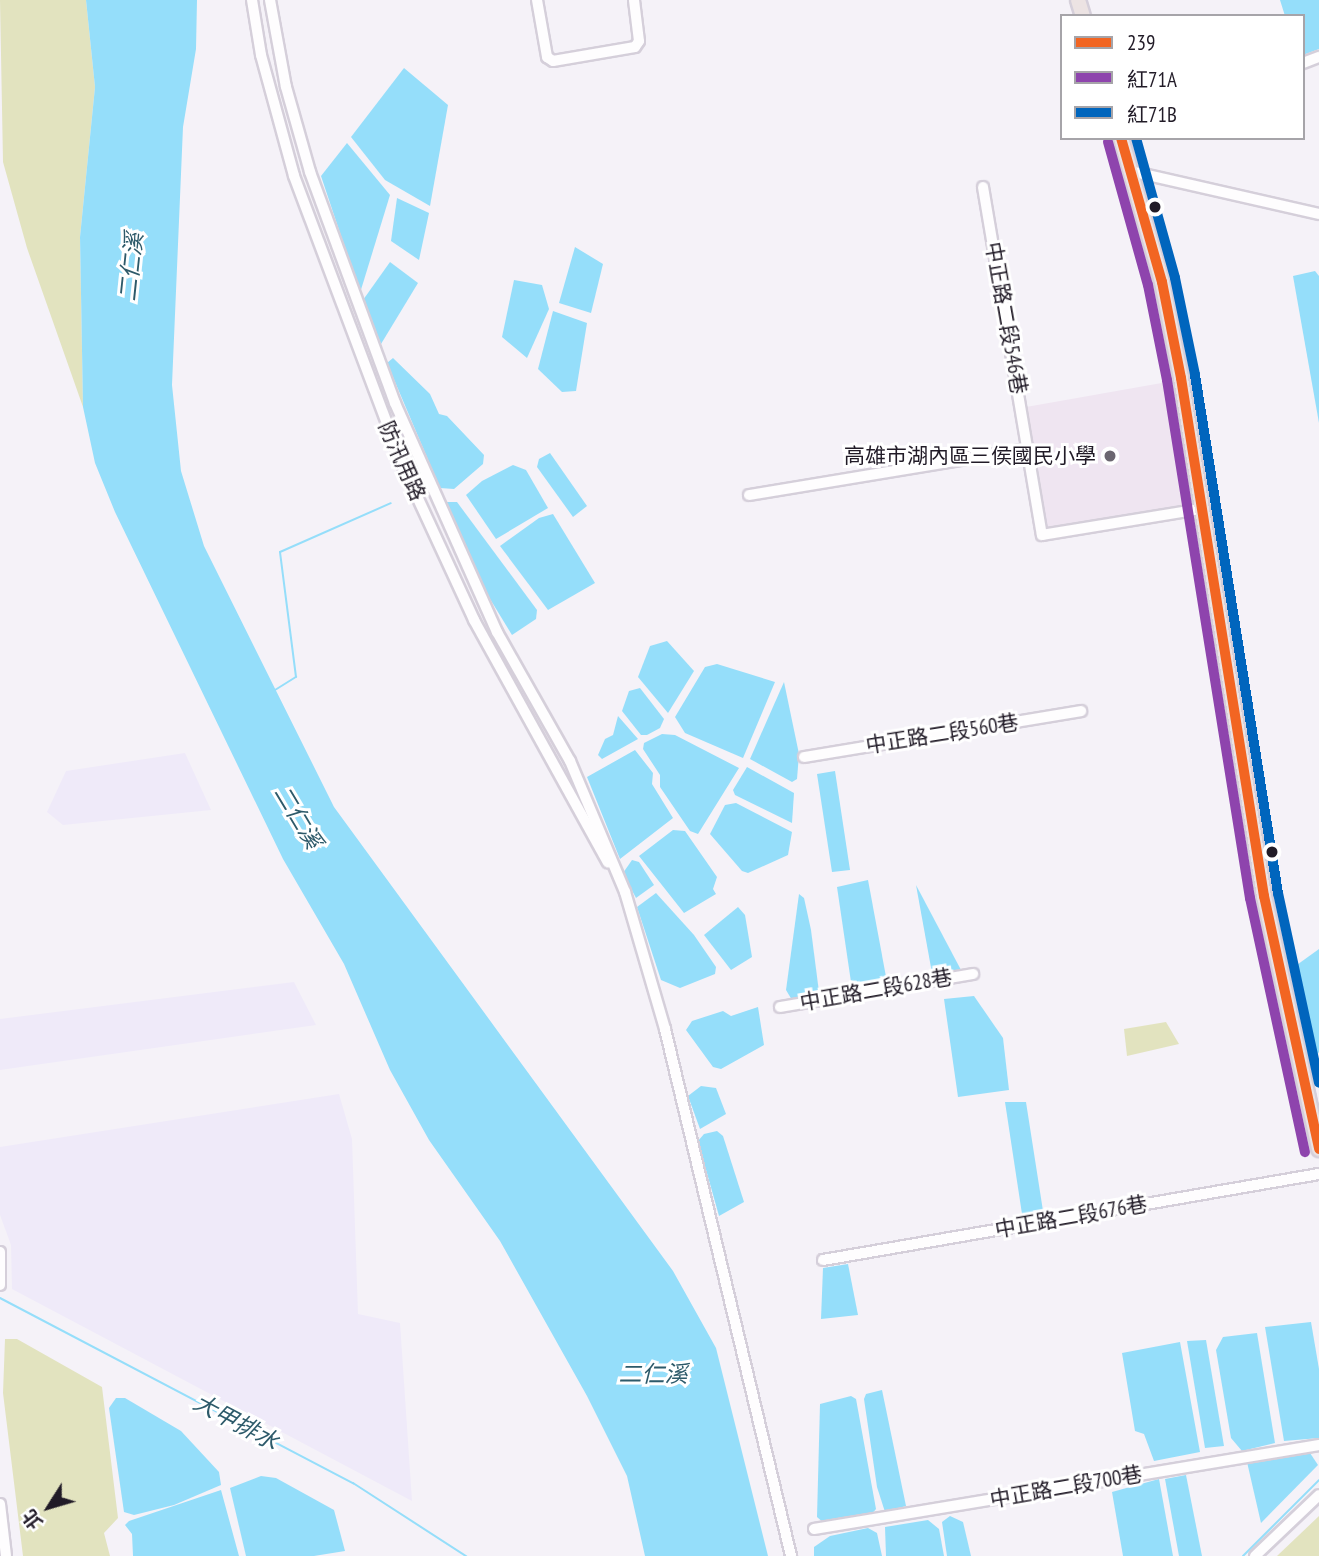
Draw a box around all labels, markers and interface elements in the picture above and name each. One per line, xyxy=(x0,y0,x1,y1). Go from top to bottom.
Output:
legend xyxy=(1060,14,1305,140)
text: 239 xyxy=(1127,29,1155,56)
text: 紅71A xyxy=(1127,66,1177,93)
text: 紅71B xyxy=(1127,101,1177,128)
unlabelled marker xyxy=(1148,200,1162,214)
water label: 二仁溪 xyxy=(114,231,148,303)
street label: 中正路二段546巷 xyxy=(980,240,1032,396)
street label: 防汛用路 xyxy=(373,418,431,504)
place label: 高雄市湖內區三侯國民小學 xyxy=(844,443,1096,469)
marker: 高雄市湖內區三侯國民小學 xyxy=(1102,448,1118,464)
street label: 中正路二段560巷 xyxy=(864,709,1020,759)
water label: 二仁溪 xyxy=(268,780,328,854)
unlabelled marker xyxy=(1265,845,1279,859)
street label: 中正路二段628巷 xyxy=(798,964,954,1016)
street label: 中正路二段676巷 xyxy=(993,1191,1149,1243)
water label: 二仁溪 xyxy=(619,1360,687,1388)
water label: 大甲排水 xyxy=(189,1388,283,1456)
street label: 中正路二段700巷 xyxy=(988,1461,1144,1513)
north arrow xyxy=(14,1472,84,1542)
text: 北 xyxy=(17,1505,48,1534)

